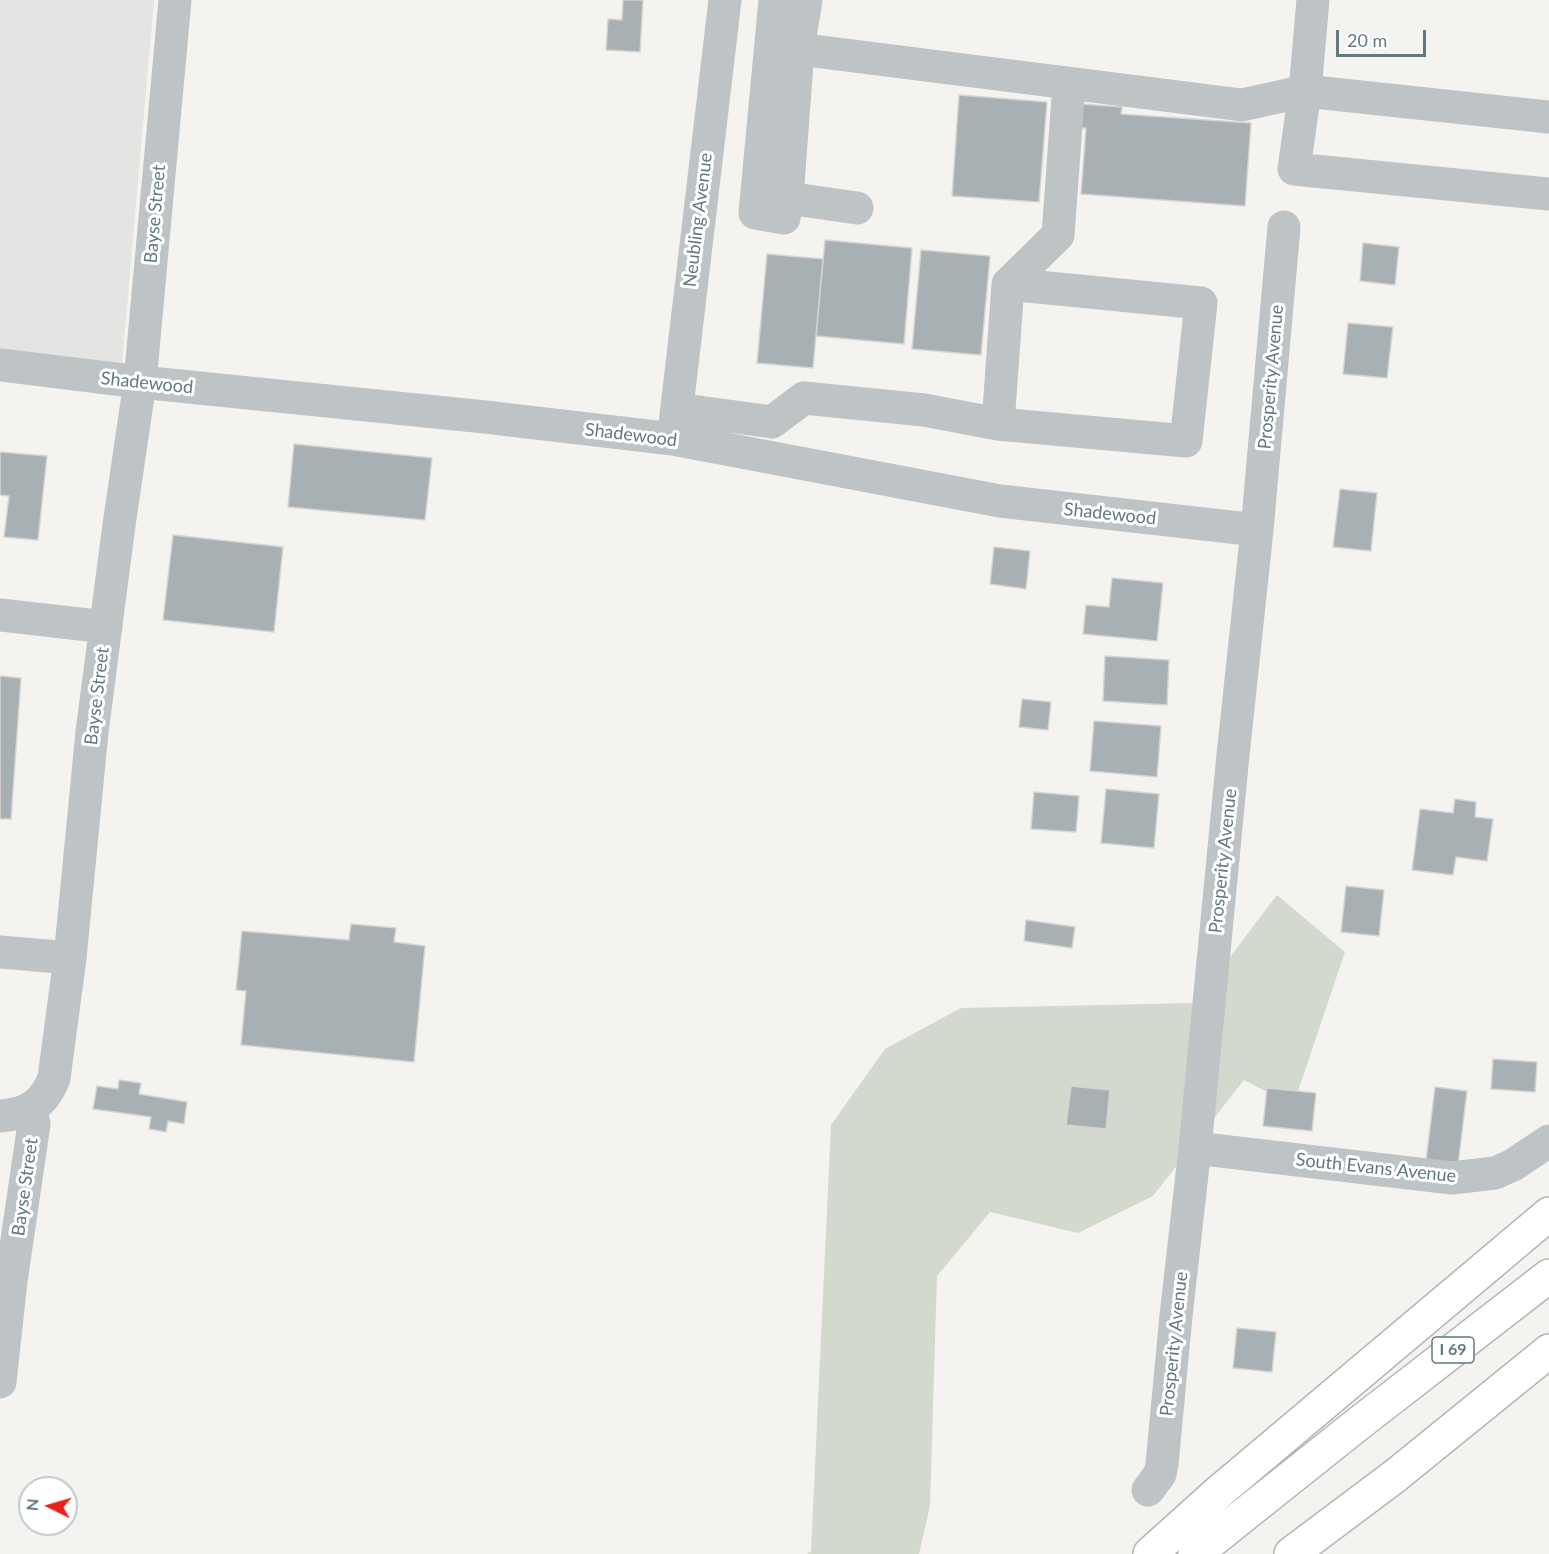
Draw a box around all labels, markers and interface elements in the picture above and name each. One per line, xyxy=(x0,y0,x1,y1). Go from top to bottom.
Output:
scale bar xyxy=(1339,18,1429,56)
text: 20 m xyxy=(1347,29,1387,51)
street label: Neubling Avenue xyxy=(679,152,717,288)
street label: Bayse Street xyxy=(140,164,170,264)
street label: Prosperity Avenue xyxy=(1254,304,1288,450)
street label: Shadewood xyxy=(100,367,194,399)
street label: Shadewood xyxy=(584,419,678,451)
street label: Shadewood xyxy=(1063,498,1157,530)
street label: Bayse Street xyxy=(80,646,114,746)
street label: Prosperity Avenue xyxy=(1205,788,1241,934)
street label: Bayse Street xyxy=(7,1137,43,1237)
street label: South Evans Avenue xyxy=(1295,1149,1457,1187)
street label: Prosperity Avenue xyxy=(1156,1271,1192,1417)
road number: I 69 xyxy=(1432,1337,1474,1363)
north arrow xyxy=(18,1476,78,1536)
text: N xyxy=(22,1498,42,1512)

